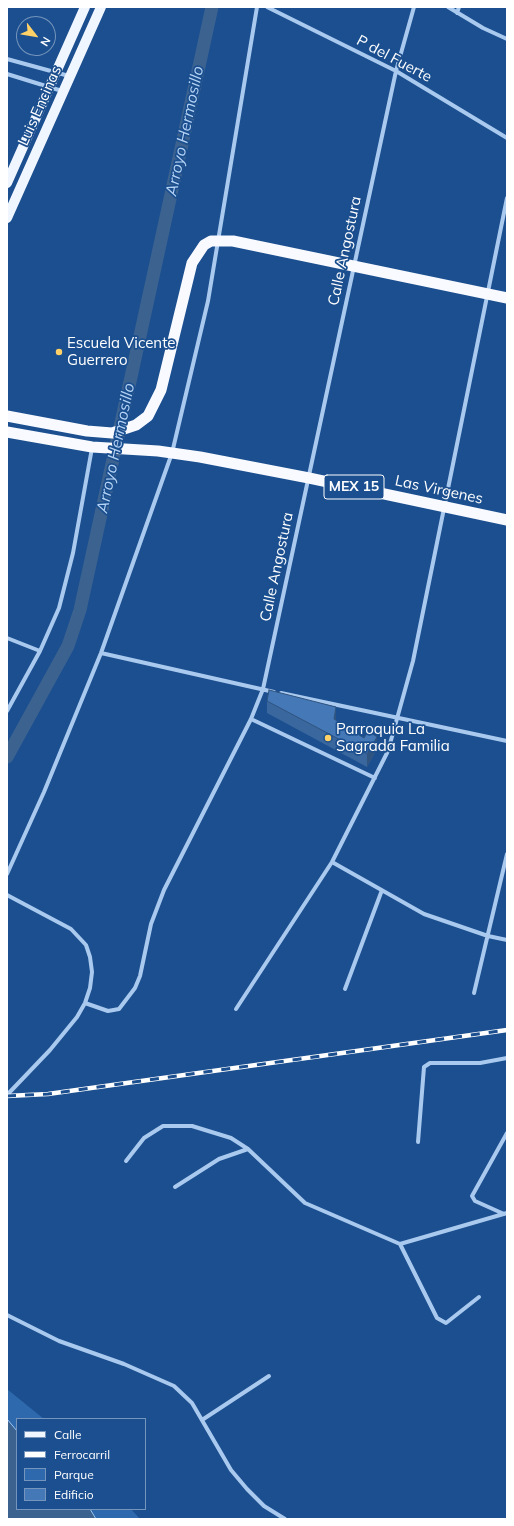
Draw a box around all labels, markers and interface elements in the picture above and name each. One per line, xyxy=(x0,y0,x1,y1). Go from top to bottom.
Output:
north arrow xyxy=(16,16,56,56)
street label: P del Fuerte xyxy=(353,32,435,86)
text: N xyxy=(37,34,54,49)
street label: Luis Encinas xyxy=(14,63,66,149)
water label: Arroyo Hermosillo xyxy=(162,64,208,198)
street label: Calle Angostura xyxy=(325,195,365,307)
place label: Escuela Vicente Guerrero xyxy=(67,334,175,369)
marker: Escuela Vicente Guerrero xyxy=(54,347,64,357)
water label: Arroyo Hermosillo xyxy=(93,381,139,515)
street label: Las Virgenes xyxy=(393,472,485,508)
road number: MEX 15 xyxy=(324,475,384,499)
street label: Calle Angostura xyxy=(257,511,297,623)
place label: Parroquia La Sagrada Familia xyxy=(336,720,450,755)
marker: Parroquia La Sagrada Familia xyxy=(323,733,333,743)
legend xyxy=(16,1418,146,1510)
text: Calle xyxy=(54,1427,81,1442)
text: Ferrocarril xyxy=(54,1447,110,1462)
text: Parque xyxy=(54,1467,94,1482)
text: Edificio xyxy=(54,1487,94,1502)

